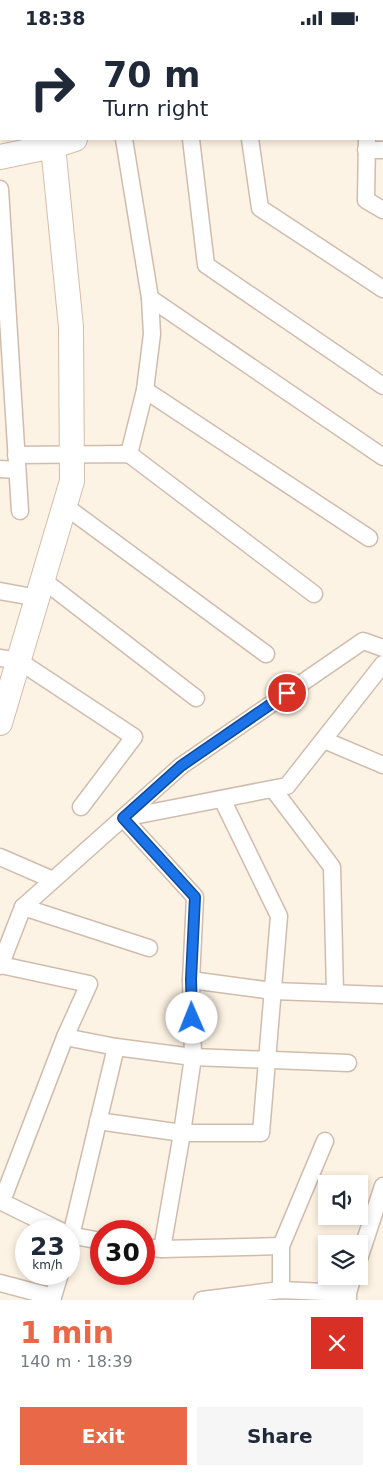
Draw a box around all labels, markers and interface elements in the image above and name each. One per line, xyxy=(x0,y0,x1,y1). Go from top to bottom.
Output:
text: 18:38 xyxy=(25,7,85,29)
icon: right xyxy=(20,55,85,120)
text: 70 m xyxy=(103,55,200,95)
text: Turn right xyxy=(103,96,208,121)
pin xyxy=(266,672,308,714)
icon: arrive xyxy=(273,679,301,707)
position arrow xyxy=(165,991,217,1043)
map controls xyxy=(318,1175,368,1285)
button: sound xyxy=(318,1175,368,1225)
speed limit sign: 30 xyxy=(90,1220,155,1285)
text: 23 xyxy=(30,1232,65,1261)
button: layers xyxy=(318,1235,368,1285)
text: km/h xyxy=(32,1258,63,1272)
text: 1 min xyxy=(20,1315,114,1350)
button: close xyxy=(311,1317,363,1369)
text: 140 m · 18:39 xyxy=(20,1352,133,1371)
button: Exit xyxy=(20,1407,187,1465)
button: Share xyxy=(197,1407,363,1465)

